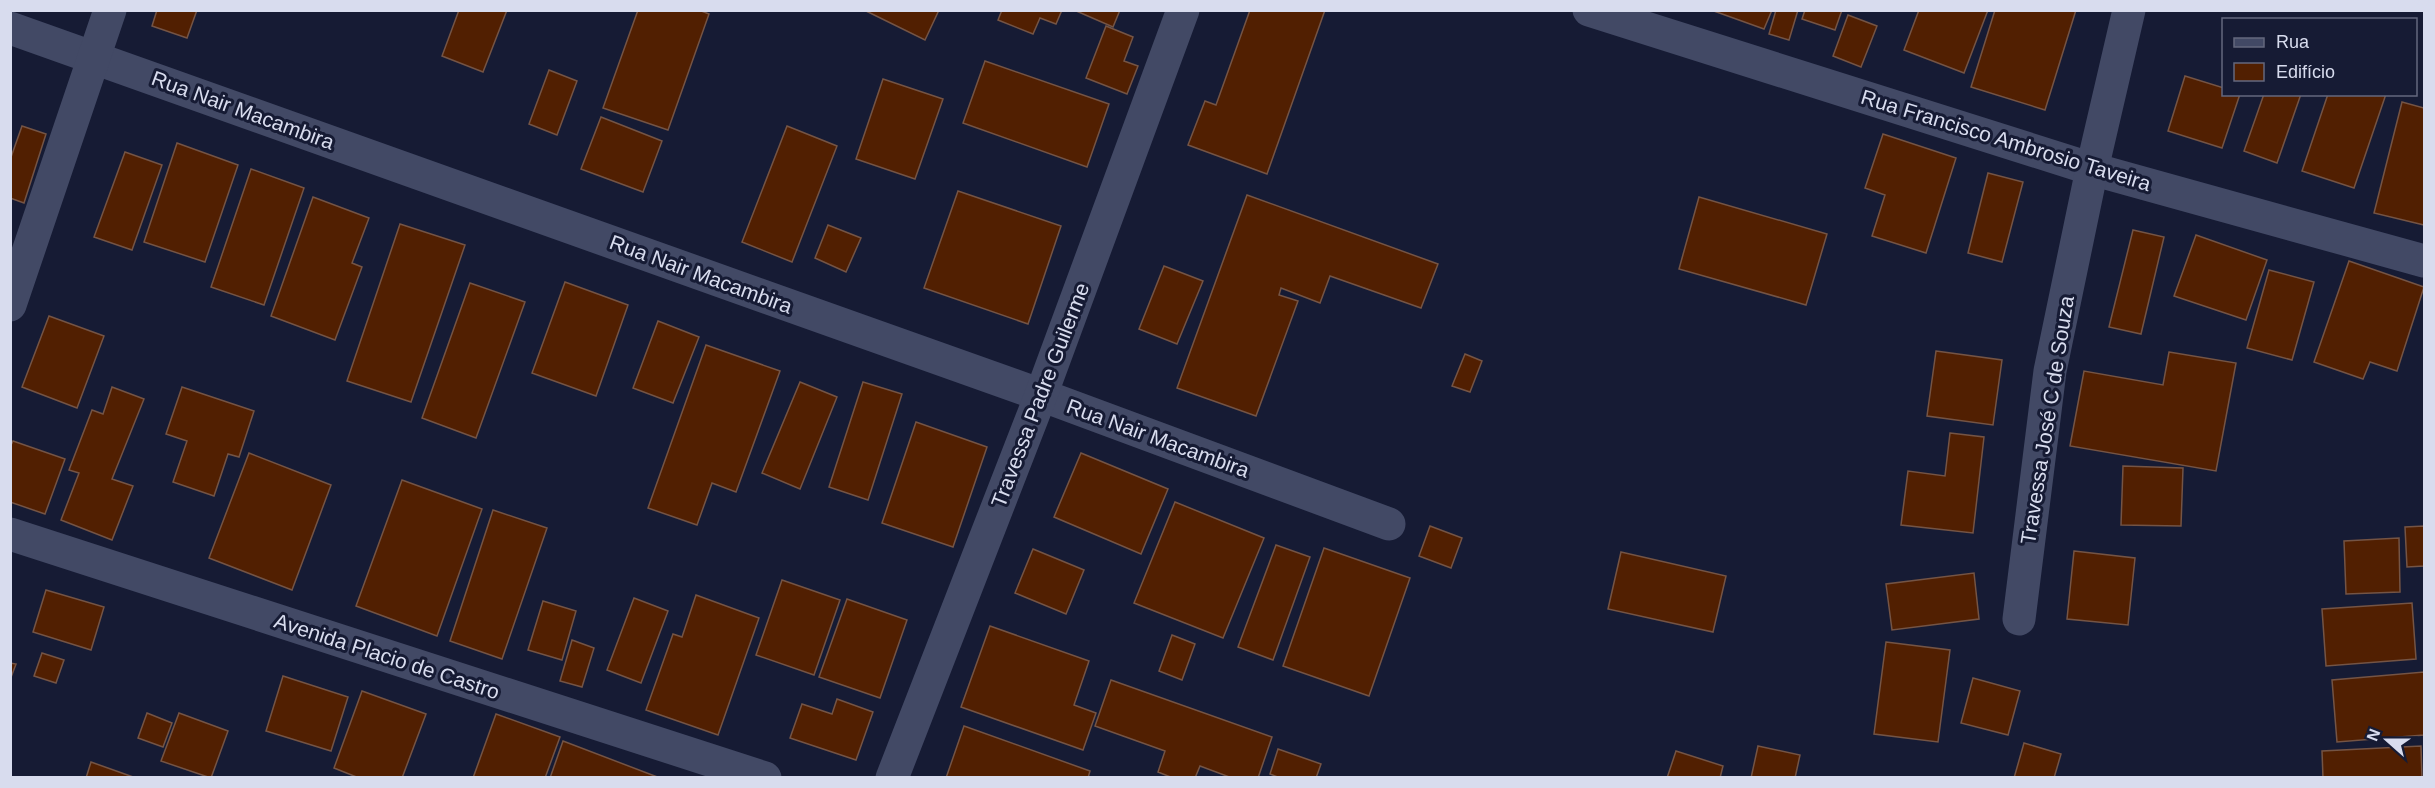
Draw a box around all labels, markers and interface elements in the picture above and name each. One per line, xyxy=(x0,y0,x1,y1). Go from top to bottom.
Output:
legend xyxy=(2222,18,2417,96)
text: Rua xyxy=(2276,32,2310,52)
text: Edifício xyxy=(2276,62,2335,82)
street label: Rua Nair Macambira xyxy=(149,66,338,154)
street label: Rua Francisco Ambrosio Taveira xyxy=(1858,85,2154,195)
street label: Rua Nair Macambira xyxy=(607,230,796,318)
street label: Travessa Padre Guilerme xyxy=(987,280,1093,510)
street label: Travessa José C de Souza xyxy=(2016,294,2078,546)
street label: Rua Nair Macambira xyxy=(1064,394,1253,482)
street label: Avenida Placio de Castro xyxy=(271,609,503,703)
north arrow xyxy=(2357,710,2417,770)
text: N xyxy=(2363,726,2383,743)

